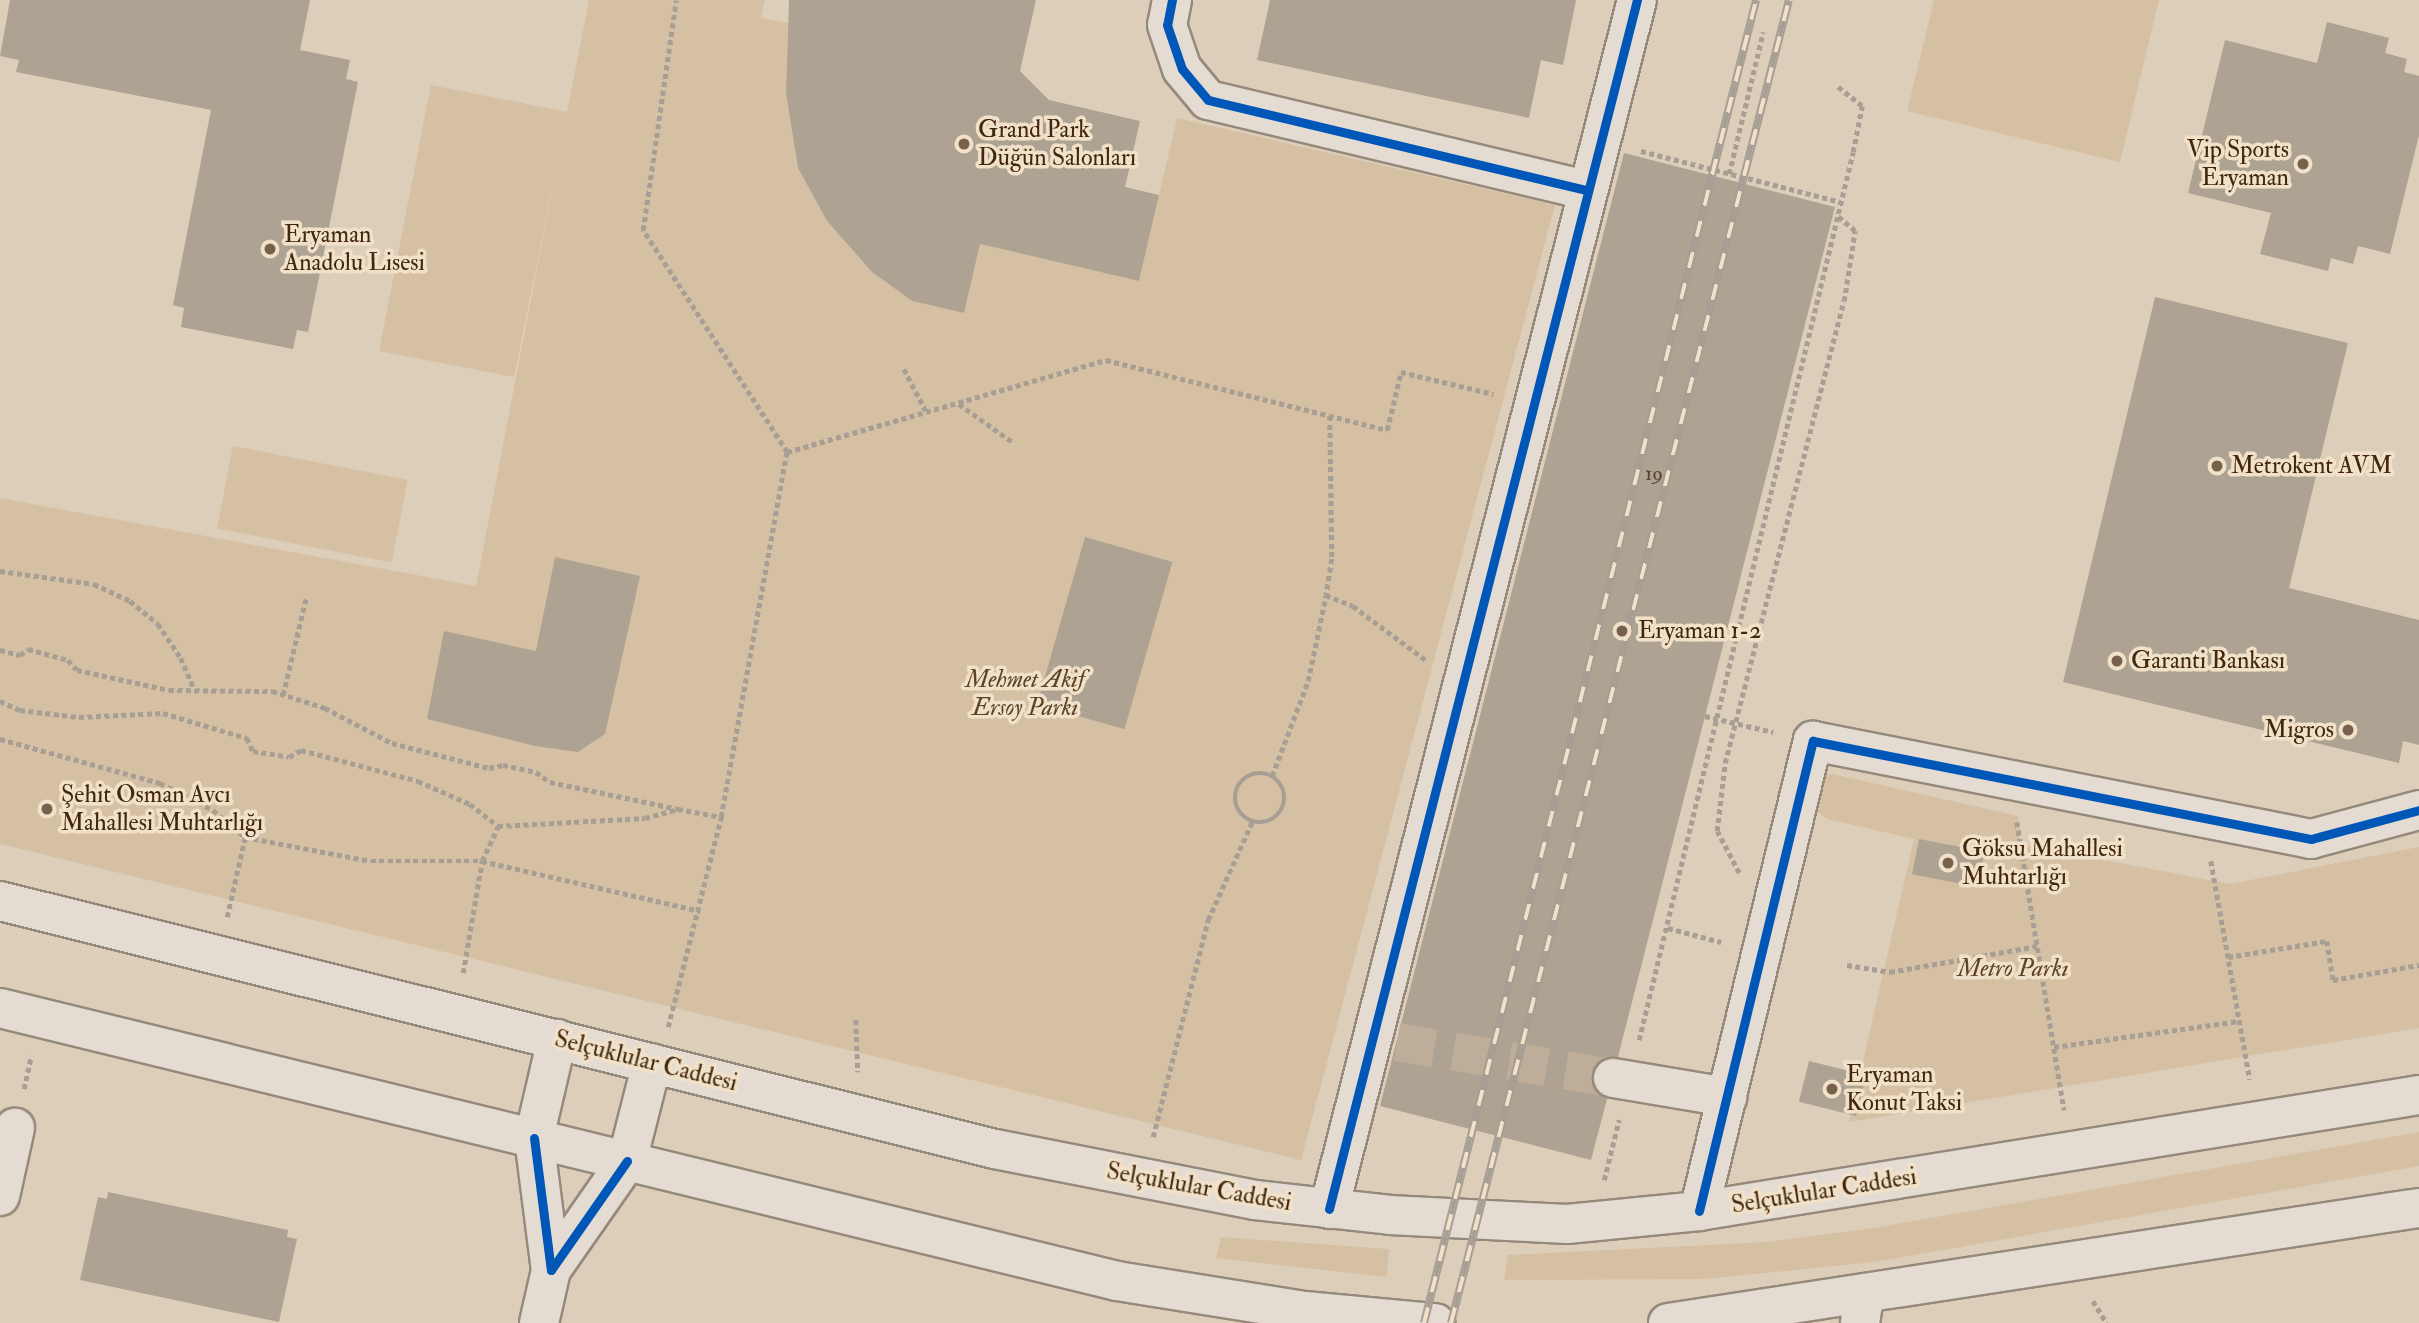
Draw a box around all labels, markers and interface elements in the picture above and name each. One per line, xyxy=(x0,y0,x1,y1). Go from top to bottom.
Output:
place label: Grand Park Düğün Salonları xyxy=(978,116,1136,172)
marker: Grand Park Düğün Salonları xyxy=(956,136,972,152)
place label: Vip Sports Eryaman xyxy=(2187,136,2289,192)
marker: Vip Sports Eryaman xyxy=(2295,156,2311,172)
place label: Eryaman Anadolu Lisesi xyxy=(284,221,425,277)
marker: Eryaman Anadolu Lisesi xyxy=(262,241,278,257)
place label: Metrokent AVM xyxy=(2231,452,2392,480)
marker: Metrokent AVM xyxy=(2209,458,2225,474)
house number: 19 xyxy=(1645,461,1663,487)
place label: Eryaman 1-2 xyxy=(1638,617,1761,645)
marker: Eryaman 1-2 xyxy=(1612,621,1632,641)
place label: Garanti Bankası xyxy=(2131,647,2285,675)
marker: Garanti Bankası xyxy=(2109,653,2125,669)
park label: Mehmet Akif Ersoy Parkı xyxy=(965,666,1085,722)
place label: Migros xyxy=(2264,716,2334,744)
marker: Migros xyxy=(2340,722,2356,738)
place label: Şehit Osman Avcı Mahallesi Muhtarlığı xyxy=(61,781,263,837)
marker: Şehit Osman Avcı Mahallesi Muhtarlığı xyxy=(39,801,55,817)
place label: Göksu Mahallesi Muhtarlığı xyxy=(1962,835,2123,891)
marker: Göksu Mahallesi Muhtarlığı xyxy=(1940,855,1956,871)
park label: Metro Parkı xyxy=(1958,955,2068,983)
street label: Selçuklular Caddesi xyxy=(552,1024,740,1098)
place label: Eryaman Konut Taksi xyxy=(1846,1061,1962,1117)
marker: Eryaman Konut Taksi xyxy=(1824,1081,1840,1097)
street label: Selçuklular Caddesi xyxy=(1104,1157,1294,1217)
street label: Selçuklular Caddesi xyxy=(1729,1162,1919,1220)

